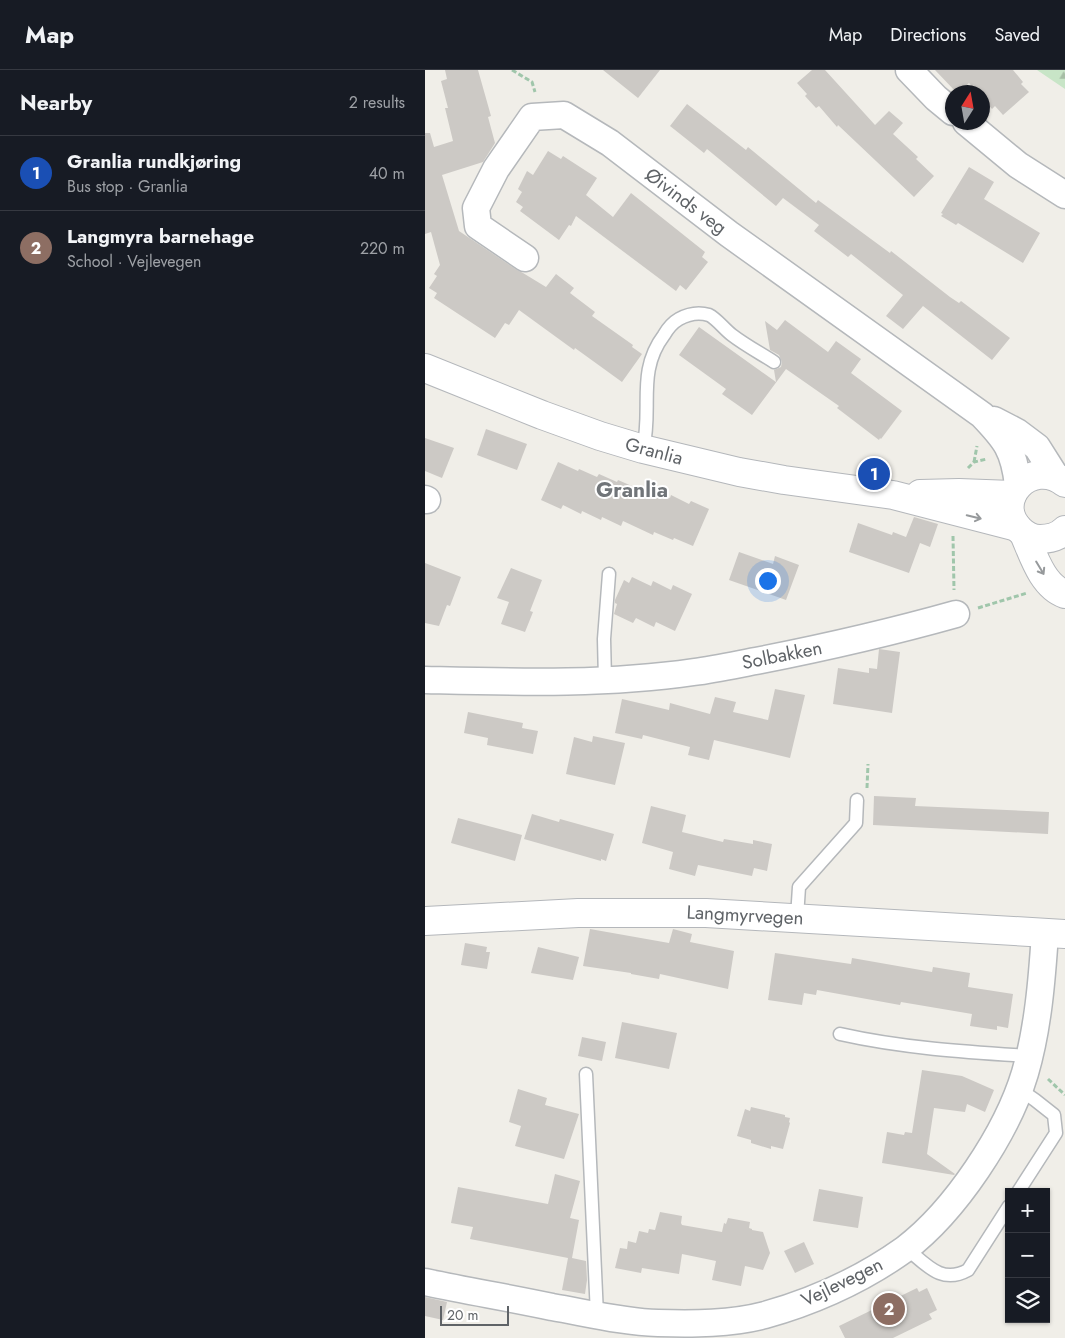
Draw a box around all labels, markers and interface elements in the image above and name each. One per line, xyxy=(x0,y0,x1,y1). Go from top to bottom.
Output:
text: Map xyxy=(25,17,74,52)
text: Map xyxy=(829,22,862,48)
text: Directions xyxy=(890,22,966,48)
text: Saved xyxy=(994,22,1040,48)
north arrow xyxy=(945,85,990,130)
text: Nearby xyxy=(20,88,92,118)
text: 2 results xyxy=(349,91,405,114)
text: Granlia rundkjøring xyxy=(67,148,241,175)
street label: Øivinds veg xyxy=(639,161,733,241)
text: 1 xyxy=(32,162,40,185)
text: 40 m xyxy=(369,162,405,185)
text: Bus stop · Granlia xyxy=(67,175,188,198)
text: Langmyra barnehage xyxy=(67,223,254,250)
text: 2 xyxy=(31,237,41,260)
text: 220 m xyxy=(360,237,405,260)
text: School · Vejlevegen xyxy=(67,250,201,273)
street label: Granlia xyxy=(622,430,686,472)
pin: 1 xyxy=(858,455,890,493)
district label: Granlia xyxy=(596,475,668,505)
one-way arrow xyxy=(965,513,981,522)
one-way arrow xyxy=(1035,560,1045,574)
your location xyxy=(755,568,781,594)
street label: Solbakken xyxy=(740,634,824,676)
street label: Langmyrvegen xyxy=(686,898,804,932)
map controls xyxy=(1005,1188,1050,1323)
button: + xyxy=(1005,1188,1050,1233)
button: − xyxy=(1005,1233,1050,1278)
street label: Vejlevegen xyxy=(797,1251,887,1313)
button: layers xyxy=(1005,1278,1050,1323)
pin: 2 xyxy=(873,1290,905,1328)
scale bar xyxy=(440,1303,509,1326)
text: 20 m xyxy=(447,1305,479,1325)

